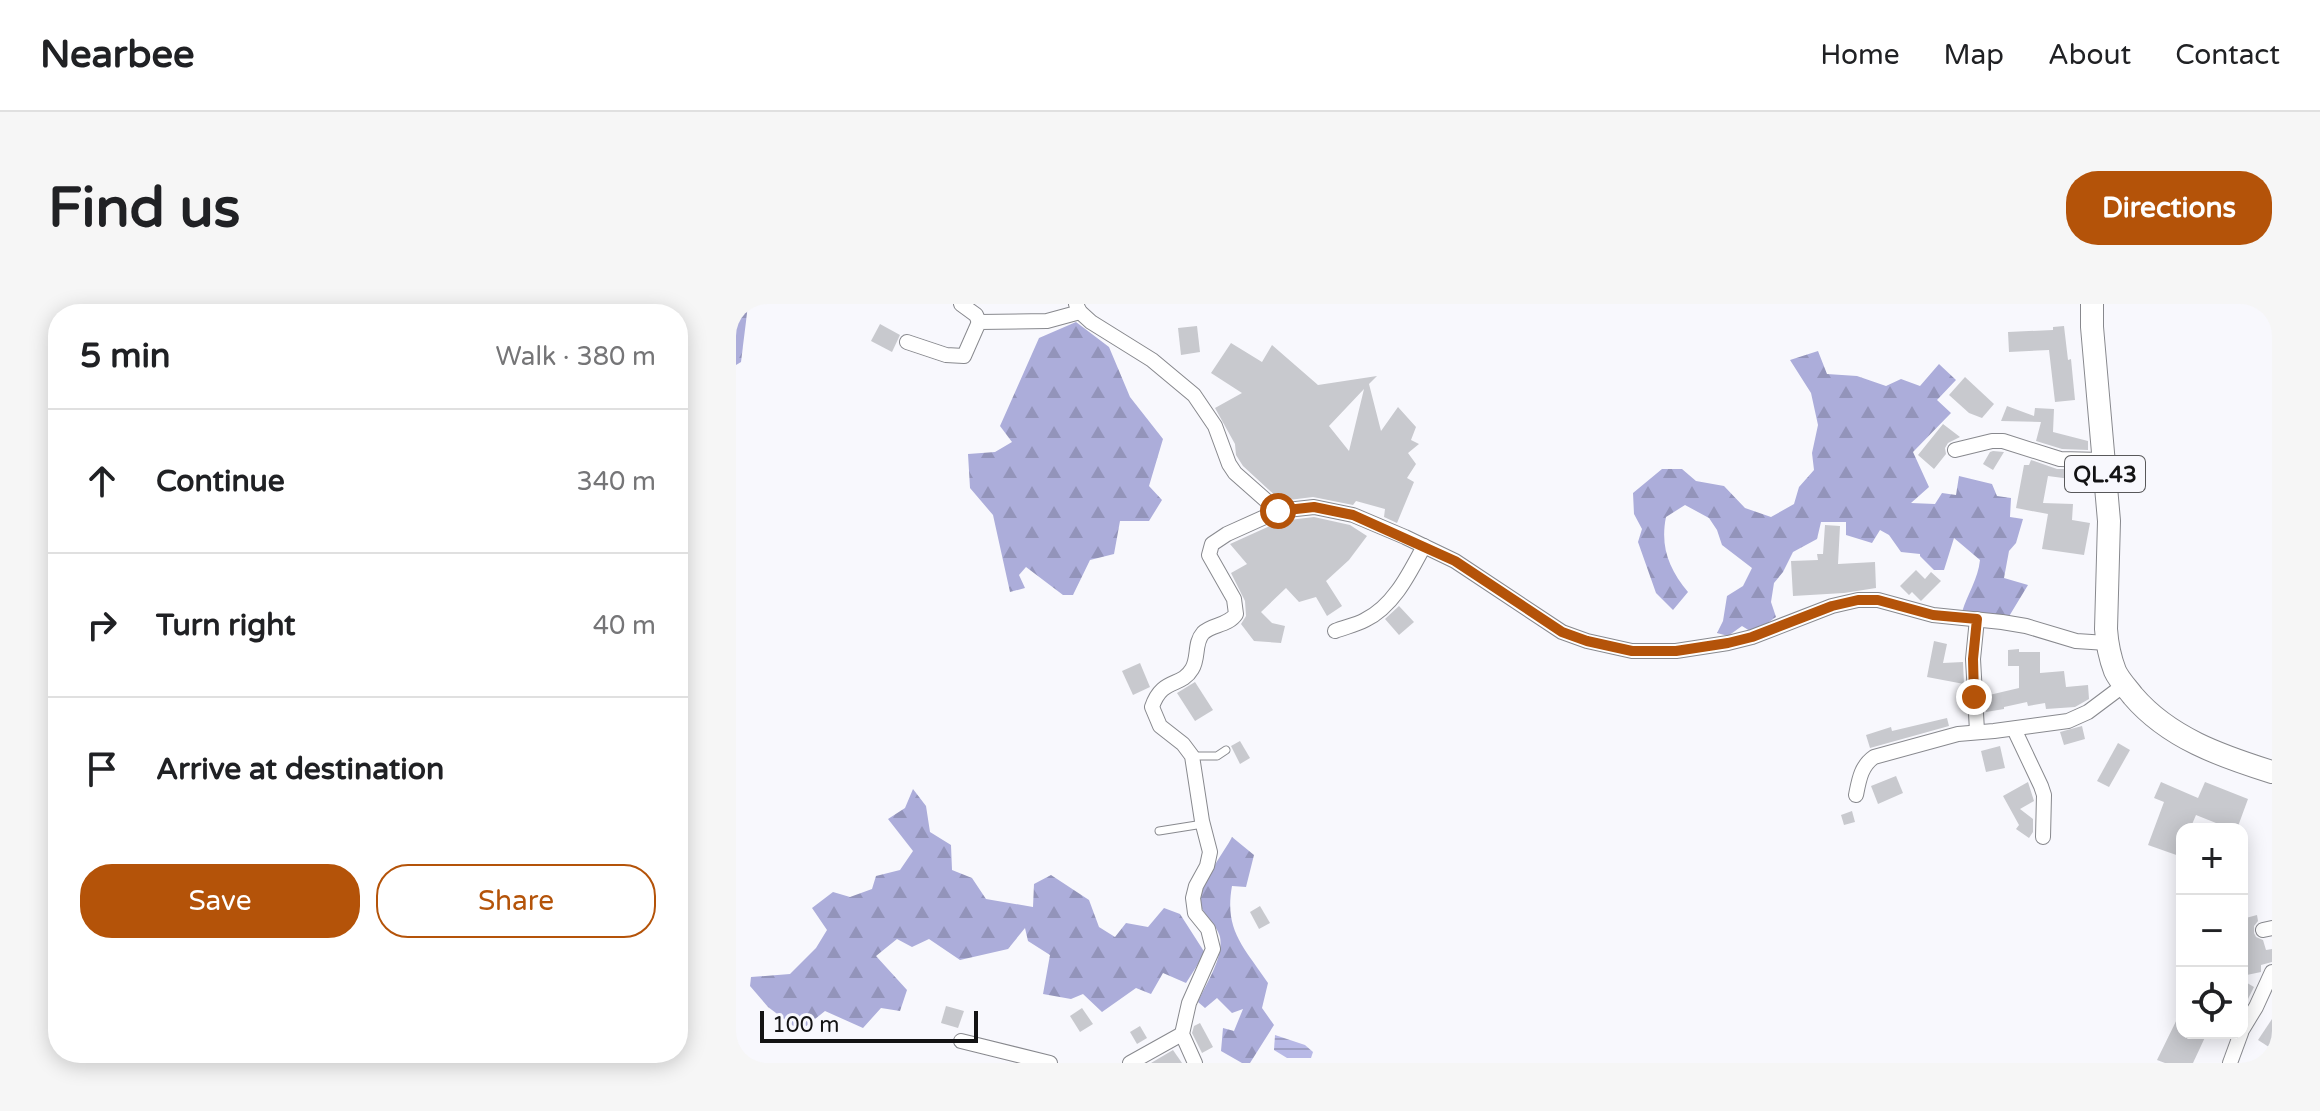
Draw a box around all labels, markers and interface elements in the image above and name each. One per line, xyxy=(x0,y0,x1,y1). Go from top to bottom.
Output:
text: Nearbee xyxy=(40,32,194,78)
text: Home xyxy=(1820,38,1900,72)
text: Map xyxy=(1944,38,2004,72)
text: About xyxy=(2048,38,2131,72)
text: Contact xyxy=(2175,38,2280,72)
button: Directions xyxy=(2066,171,2272,245)
text: Find us xyxy=(48,175,240,242)
text: 5 min xyxy=(80,336,171,377)
text: Walk · 380 m xyxy=(496,341,656,372)
road number: QL.43 xyxy=(2065,456,2145,492)
icon: ahead xyxy=(80,459,124,503)
text: Continue xyxy=(156,463,285,500)
text: 340 m xyxy=(576,466,656,497)
route start xyxy=(1260,493,1296,529)
icon: right xyxy=(80,603,124,647)
text: Turn right xyxy=(156,607,296,644)
text: 40 m xyxy=(593,610,656,641)
route end xyxy=(1956,679,1992,715)
icon: arrive xyxy=(80,747,124,791)
text: Arrive at destination xyxy=(156,751,444,788)
map controls xyxy=(2176,823,2248,1039)
button: + xyxy=(2176,823,2248,895)
button: Save xyxy=(80,864,360,938)
button: Share xyxy=(376,864,656,938)
button: − xyxy=(2176,895,2248,967)
button: locate xyxy=(2176,967,2248,1039)
scale bar xyxy=(760,1007,978,1043)
text: 100 m xyxy=(772,1012,839,1038)

